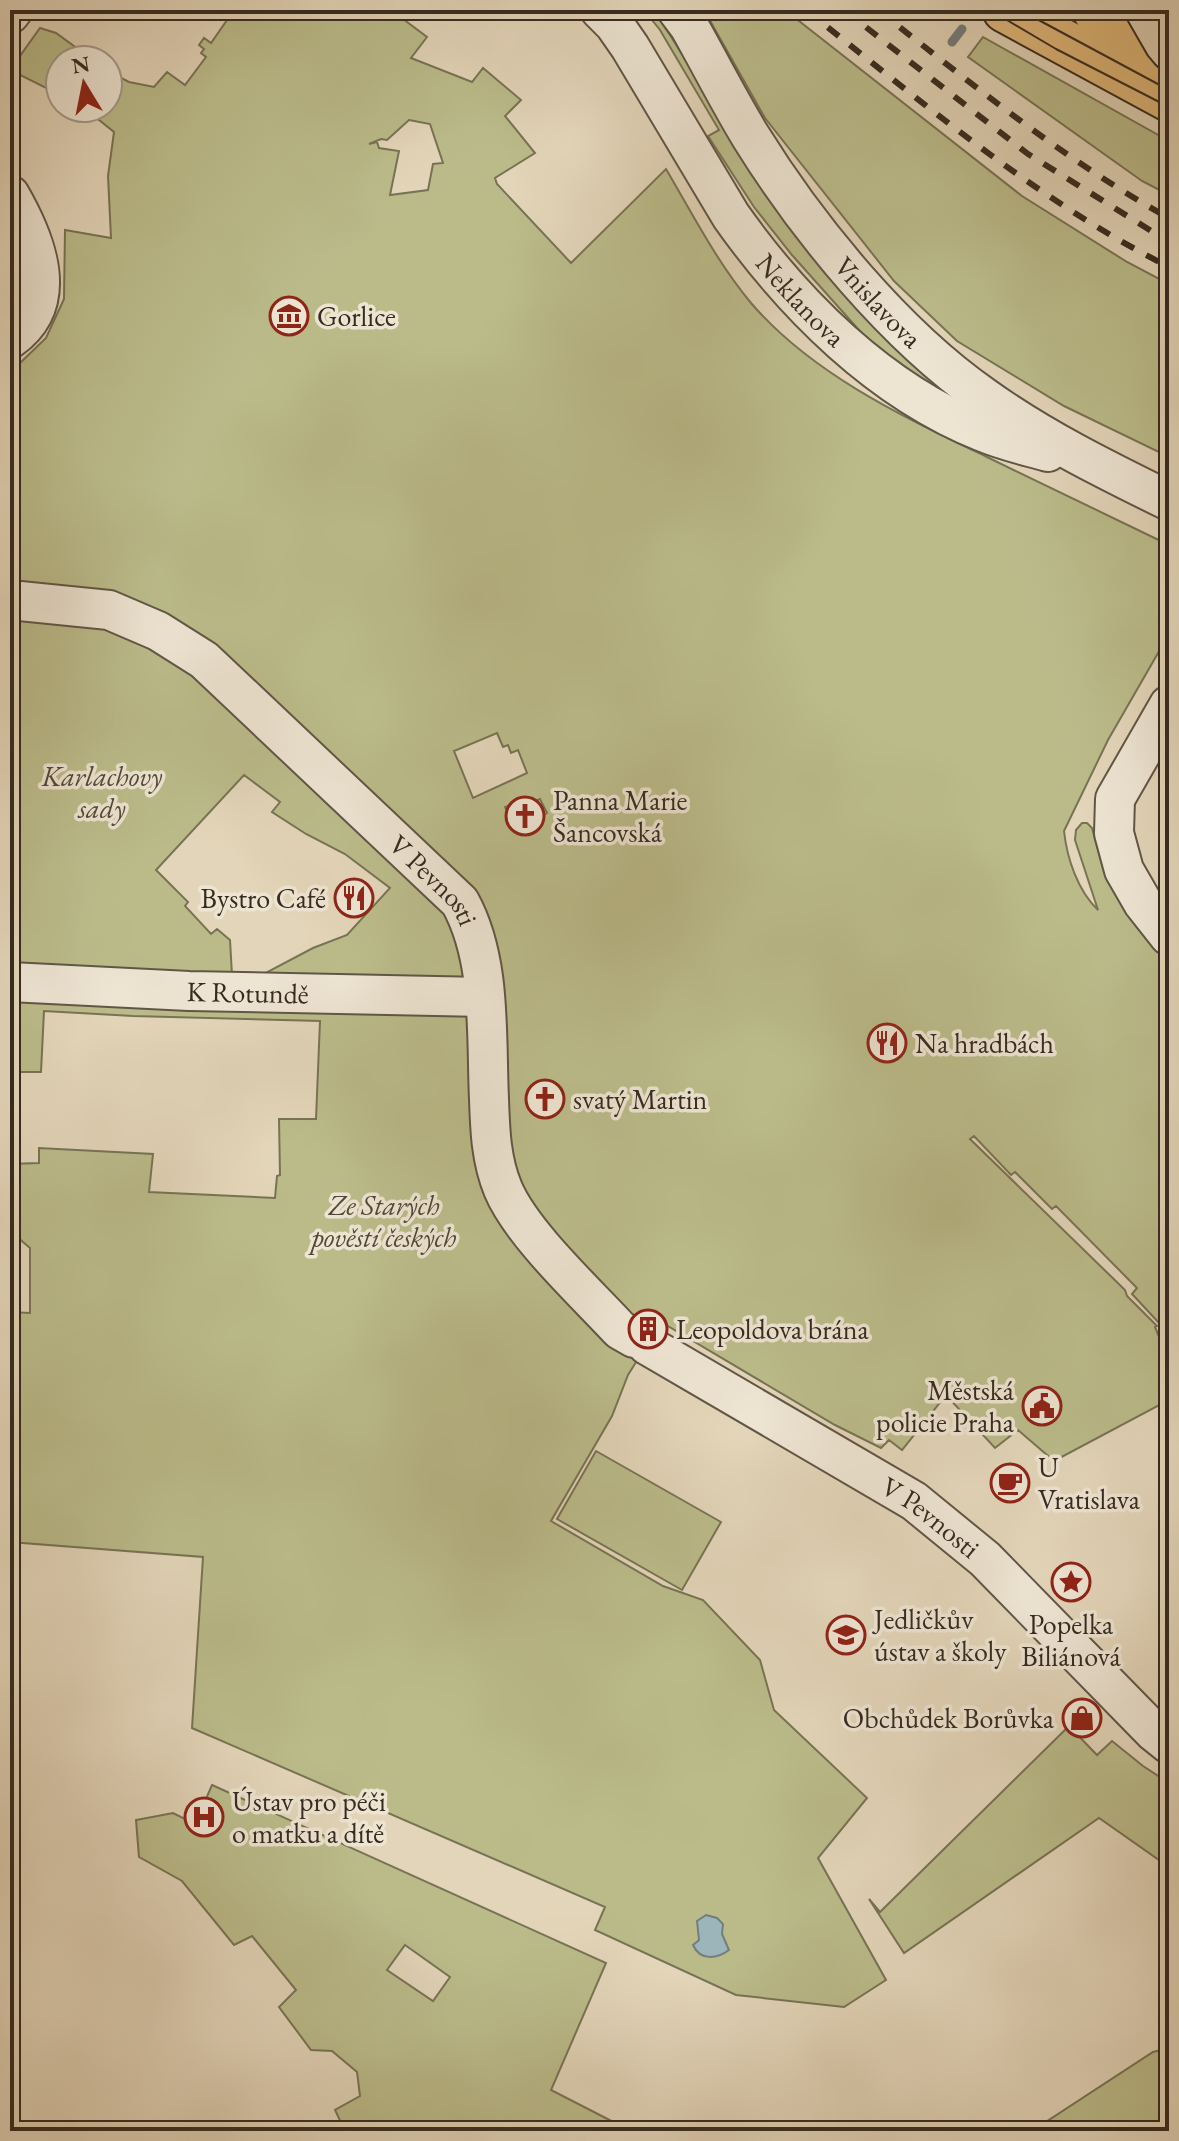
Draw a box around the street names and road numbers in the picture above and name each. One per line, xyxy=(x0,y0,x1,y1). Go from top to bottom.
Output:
street label: Neklanova xyxy=(748,246,854,355)
street label: Vnislavova xyxy=(827,249,930,356)
street label: V Pevnosti xyxy=(381,826,487,931)
street label: K Rotundě xyxy=(186,973,309,1011)
street label: V Pevnosti xyxy=(875,1468,988,1566)

